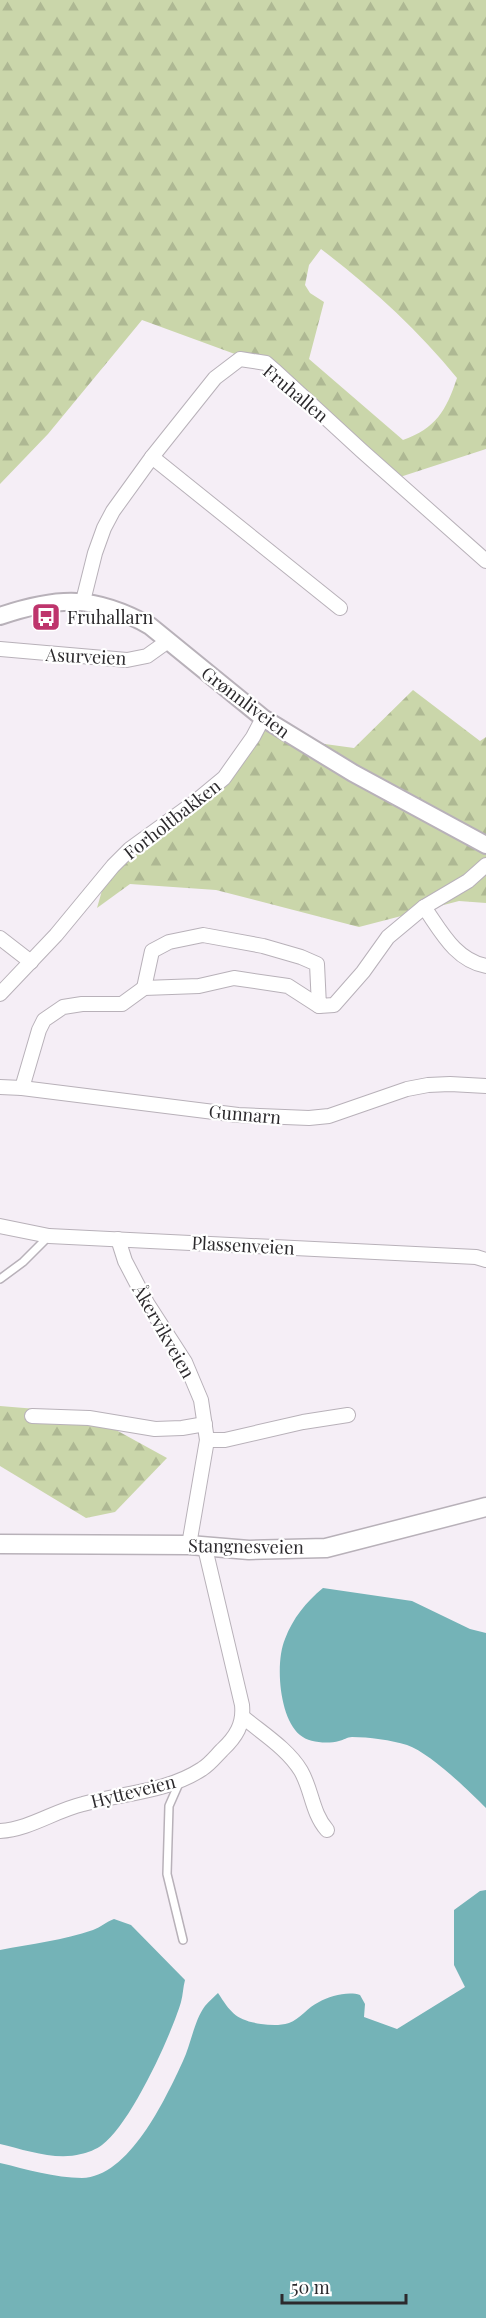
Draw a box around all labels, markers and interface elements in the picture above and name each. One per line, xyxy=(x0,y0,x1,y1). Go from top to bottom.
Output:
street label: Fruhallen xyxy=(258,359,334,427)
bus stop icon: Fruhallarn xyxy=(30,601,62,633)
place label: Fruhallarn xyxy=(67,605,154,629)
street label: Asurveien xyxy=(44,642,127,670)
street label: Grønnliveien xyxy=(197,661,295,743)
street label: Forholtbakken xyxy=(119,773,226,864)
street label: Gunnarn xyxy=(208,1099,282,1129)
street label: Plassenveien xyxy=(191,1230,295,1260)
street label: Åkervikveien xyxy=(127,1279,201,1383)
street label: Stangnesveien xyxy=(188,1533,304,1559)
street label: Hytteveien xyxy=(88,1769,178,1813)
scale bar xyxy=(282,2267,406,2305)
text: 50 m xyxy=(291,2275,330,2299)

